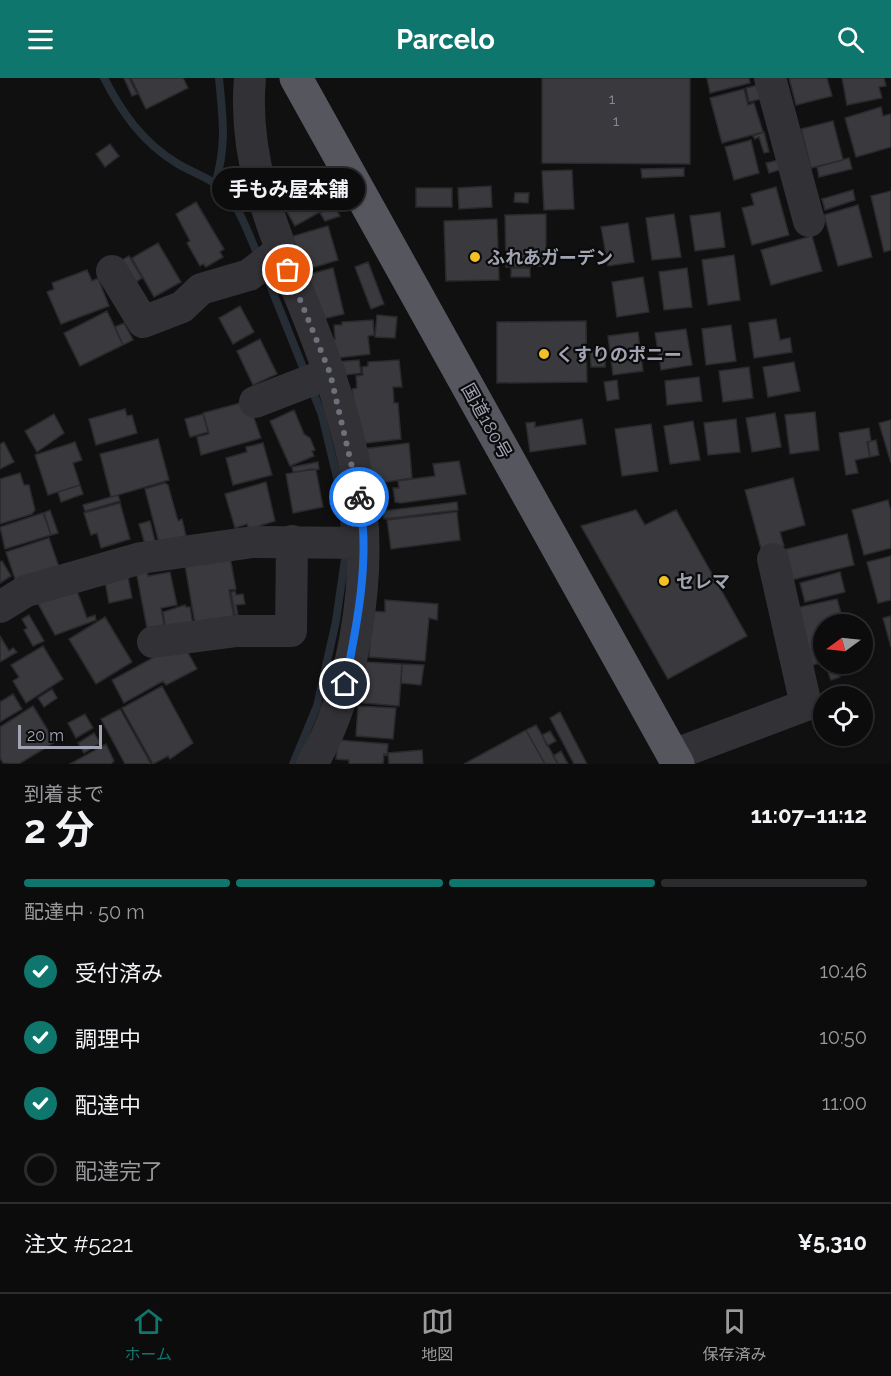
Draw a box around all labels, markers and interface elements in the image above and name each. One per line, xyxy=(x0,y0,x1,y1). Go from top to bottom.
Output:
icon: menu xyxy=(24,23,57,56)
icon: search xyxy=(834,23,867,56)
text: Parcelo xyxy=(396,24,495,55)
house number: 1 xyxy=(609,90,616,108)
house number: 1 xyxy=(613,112,620,130)
callout: 手もみ屋本舗 xyxy=(212,168,364,210)
text: 手もみ屋本舗 xyxy=(229,177,349,201)
pin xyxy=(262,244,313,295)
place label: ふれあガーデン xyxy=(487,247,613,268)
marker: ふれあガーデン xyxy=(468,250,482,264)
icon: bag xyxy=(271,253,304,286)
place label: くすりのポニー xyxy=(556,344,682,365)
marker: くすりのポニー xyxy=(537,347,551,361)
street label: 国道180号 xyxy=(458,379,516,463)
courier xyxy=(329,467,389,527)
icon: bike xyxy=(343,481,376,514)
place label: セレマ xyxy=(676,571,730,592)
marker: セレマ xyxy=(657,574,671,588)
north arrow xyxy=(813,614,873,674)
map controls xyxy=(813,614,873,746)
pin xyxy=(319,658,370,709)
icon: home xyxy=(328,667,361,700)
button: locate xyxy=(813,686,873,746)
scale bar xyxy=(18,722,102,750)
text: 20 m xyxy=(27,726,64,745)
text: 到着まで xyxy=(24,782,104,806)
text: 11:07–11:12 xyxy=(751,802,867,828)
text: 2 分 xyxy=(24,806,94,852)
text: 配達中 · 50 m xyxy=(24,900,145,924)
icon: check xyxy=(24,955,57,988)
text: 10:46 xyxy=(819,959,867,983)
text: 受付済み xyxy=(75,960,163,986)
icon: check xyxy=(24,1021,57,1054)
text: 10:50 xyxy=(819,1025,867,1049)
text: 調理中 xyxy=(75,1026,141,1052)
icon: check xyxy=(24,1087,57,1120)
text: 11:00 xyxy=(822,1091,867,1115)
text: 配達中 xyxy=(75,1092,141,1118)
text: 配達完了 xyxy=(75,1158,163,1184)
text: ¥5,310 xyxy=(797,1229,867,1255)
text: 注文 #5221 xyxy=(24,1231,133,1257)
tab: ホーム xyxy=(124,1305,172,1365)
tab: 地図 xyxy=(421,1305,454,1365)
tab: 保存済み xyxy=(703,1305,767,1365)

